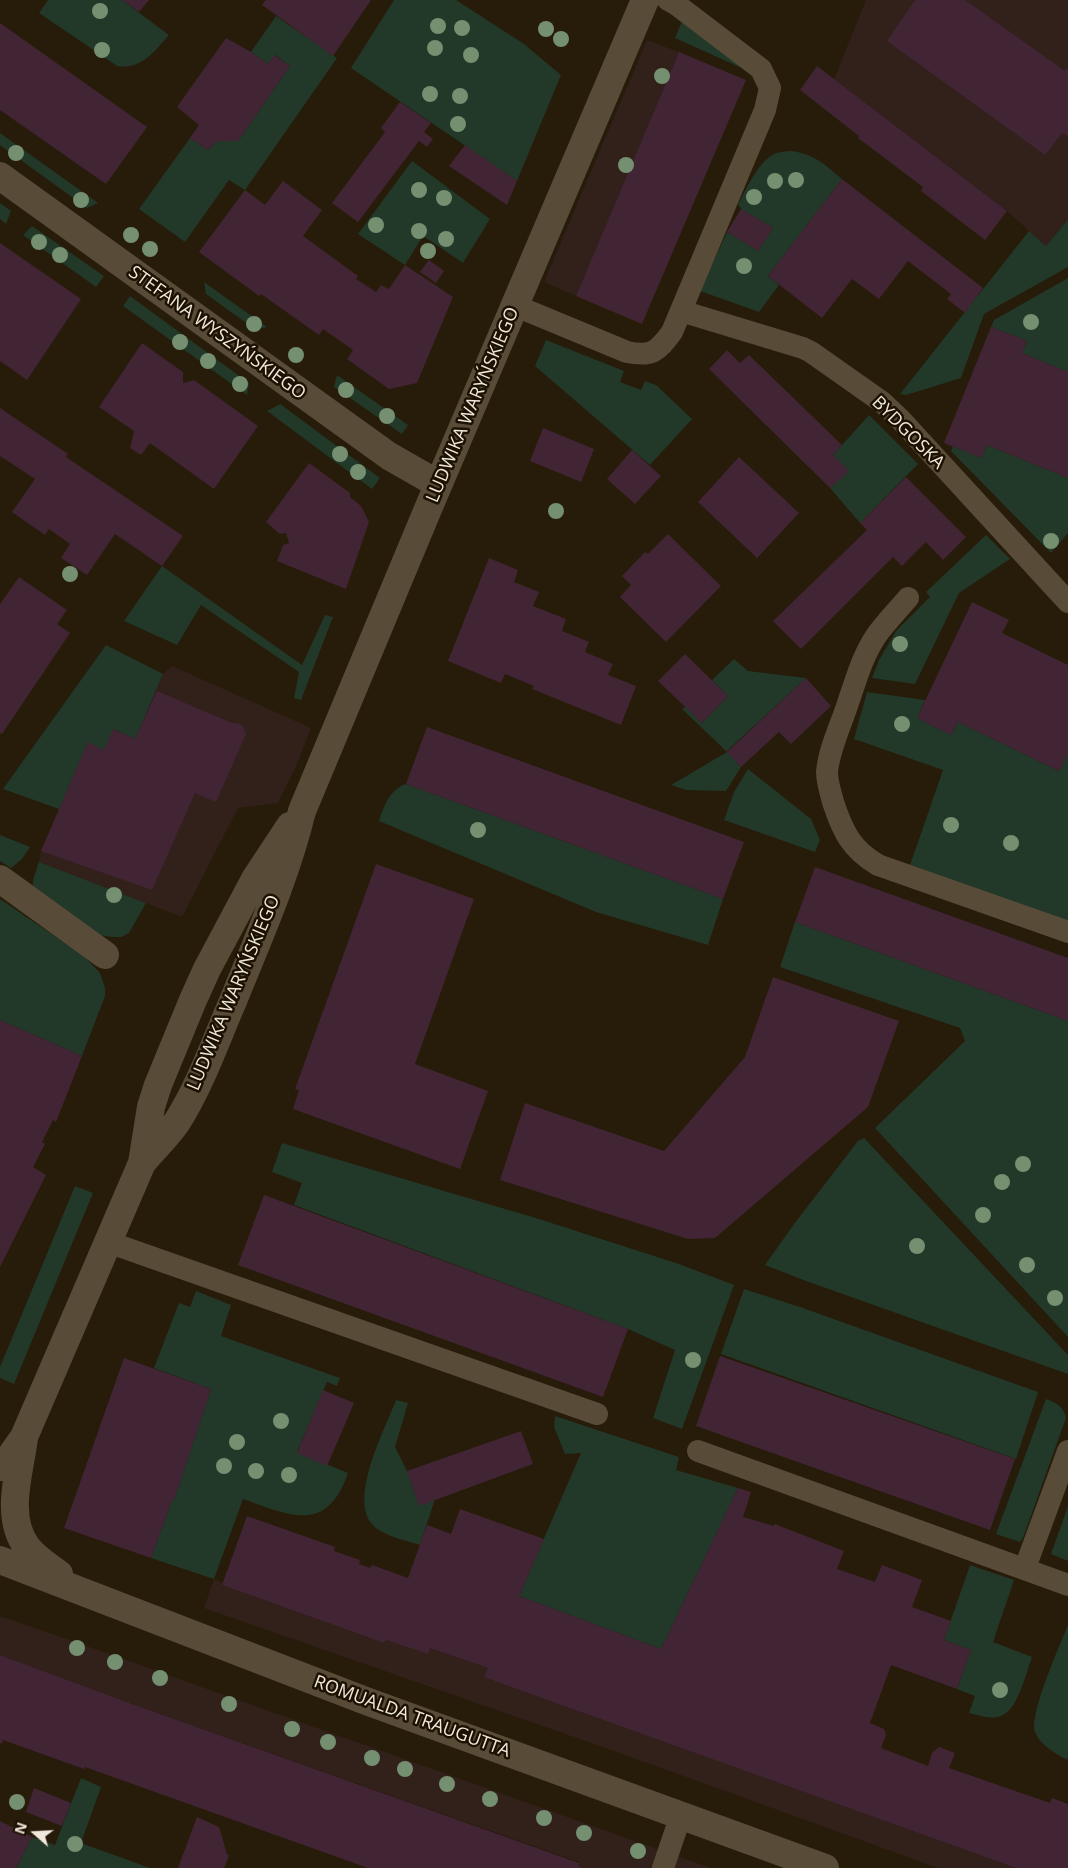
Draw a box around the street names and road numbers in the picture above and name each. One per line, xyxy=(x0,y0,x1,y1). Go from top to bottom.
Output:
street label: STEFANA WYSZYŃSKIEGO xyxy=(124,262,310,404)
street label: LUDWIKA WARYŃSKIEGO xyxy=(422,304,524,506)
street label: BYDGOSKA xyxy=(867,392,949,474)
street label: LUDWIKA WARYŃSKIEGO xyxy=(183,892,285,1094)
street label: ROMUALDA TRAUGUTTA xyxy=(311,1671,513,1763)

